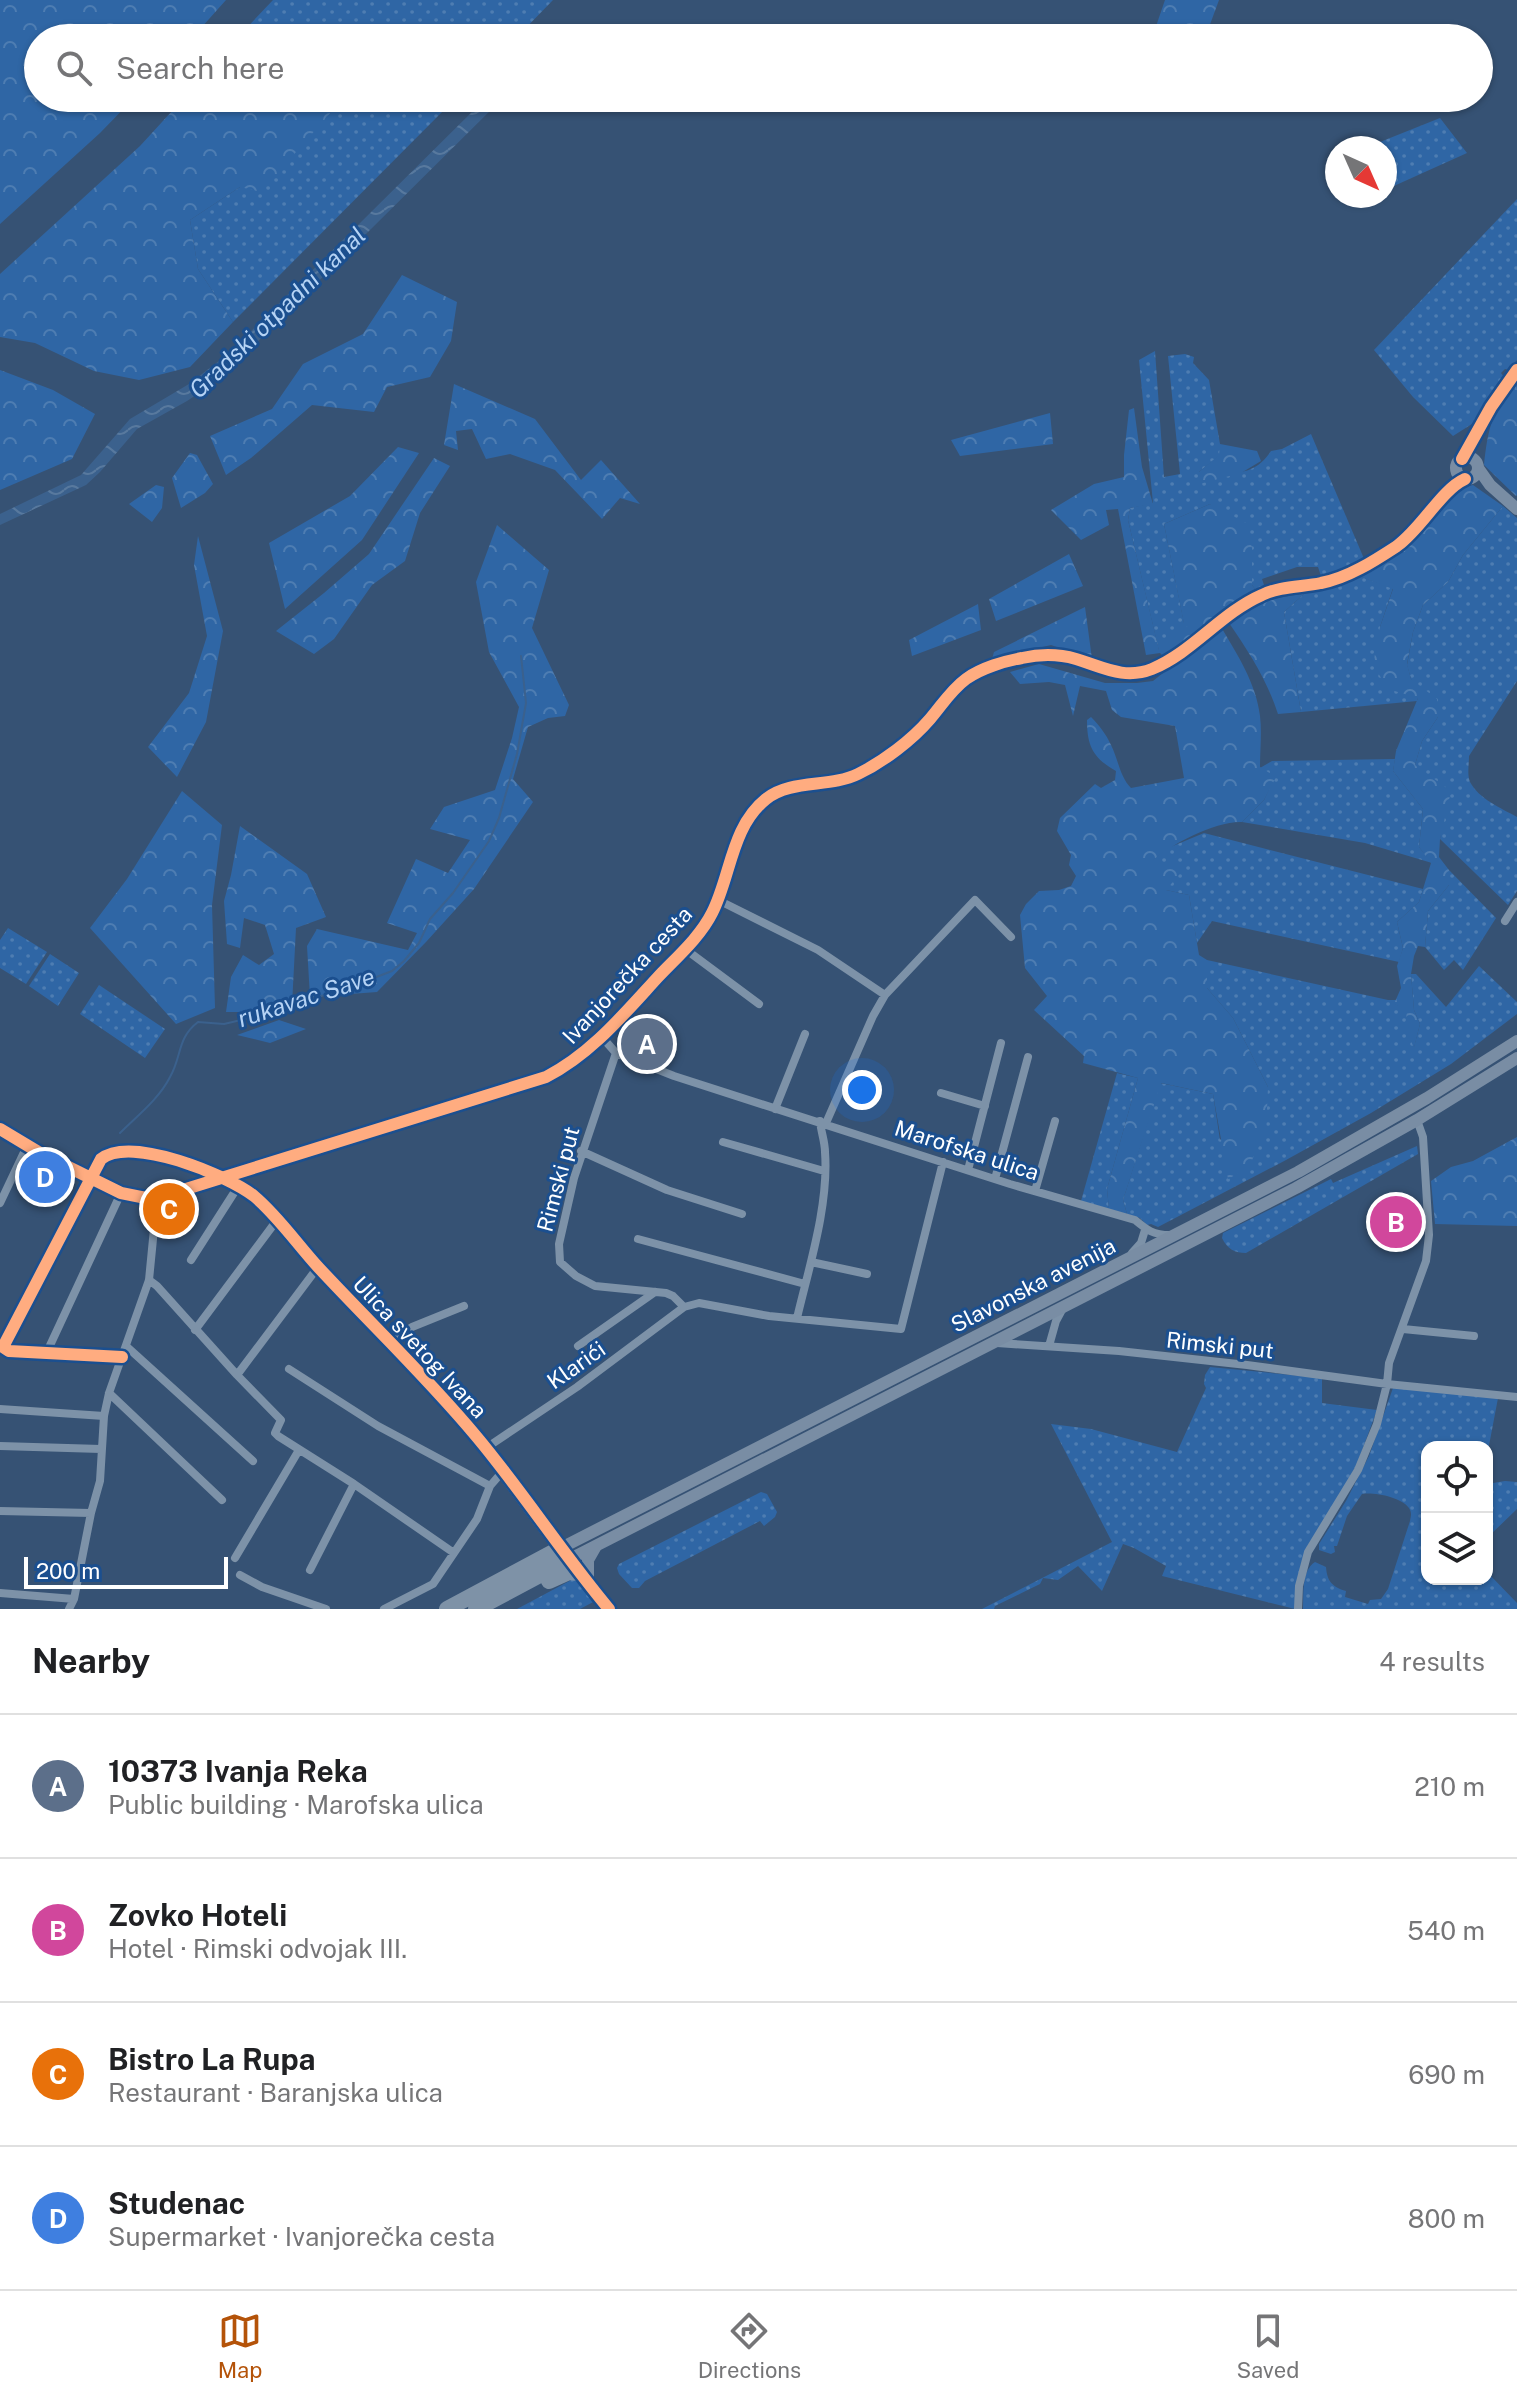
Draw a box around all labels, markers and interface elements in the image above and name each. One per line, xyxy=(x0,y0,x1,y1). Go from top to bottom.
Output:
search box xyxy=(24,24,1493,112)
icon: search xyxy=(52,46,96,90)
text: Search here xyxy=(116,50,284,86)
north arrow xyxy=(1325,136,1397,208)
water label: Gradski otpadni kanal xyxy=(183,221,371,403)
street label: Ivanjorečka cesta xyxy=(557,901,697,1049)
water label: rukavac Save xyxy=(234,962,378,1032)
pin: A xyxy=(621,1014,673,1074)
your location xyxy=(842,1070,882,1110)
street label: Marofska ulica xyxy=(892,1114,1042,1186)
street label: Rimski put xyxy=(531,1124,585,1234)
pin: D xyxy=(19,1147,71,1207)
pin: C xyxy=(143,1179,195,1239)
pin: B xyxy=(1370,1192,1422,1252)
street label: Slavonska avenija xyxy=(946,1232,1120,1338)
street label: Ulica svetog Ivana xyxy=(348,1271,492,1423)
street label: Rimski put xyxy=(1165,1326,1275,1364)
street label: Klarići xyxy=(542,1336,610,1394)
map controls xyxy=(1421,1441,1493,1585)
button: locate xyxy=(1421,1441,1493,1513)
button: layers xyxy=(1421,1513,1493,1585)
scale bar xyxy=(24,1553,228,1589)
text: 200 m xyxy=(36,1558,100,1584)
text: Nearby xyxy=(32,1641,150,1681)
text: 4 results xyxy=(1379,1646,1485,1677)
text: 10373 Ivanja Reka xyxy=(108,1753,368,1789)
text: A xyxy=(49,1771,67,1802)
text: 210 m xyxy=(1414,1771,1485,1802)
text: Public building · Marofska ulica xyxy=(108,1789,484,1820)
text: Zovko Hoteli xyxy=(108,1897,287,1933)
text: B xyxy=(49,1915,67,1946)
text: 540 m xyxy=(1407,1915,1485,1946)
text: Hotel · Rimski odvojak III. xyxy=(108,1933,407,1964)
text: Bistro La Rupa xyxy=(108,2041,316,2077)
text: C xyxy=(49,2059,67,2090)
text: 690 m xyxy=(1408,2059,1485,2090)
text: Restaurant · Baranjska ulica xyxy=(108,2077,443,2108)
text: Studenac xyxy=(108,2185,245,2221)
text: D xyxy=(49,2203,67,2234)
text: 800 m xyxy=(1408,2203,1485,2234)
text: Supermarket · Ivanjorečka cesta xyxy=(108,2221,495,2252)
tab: Map xyxy=(218,2309,262,2383)
tab: Directions xyxy=(698,2309,801,2383)
tab: Saved xyxy=(1236,2309,1299,2383)

